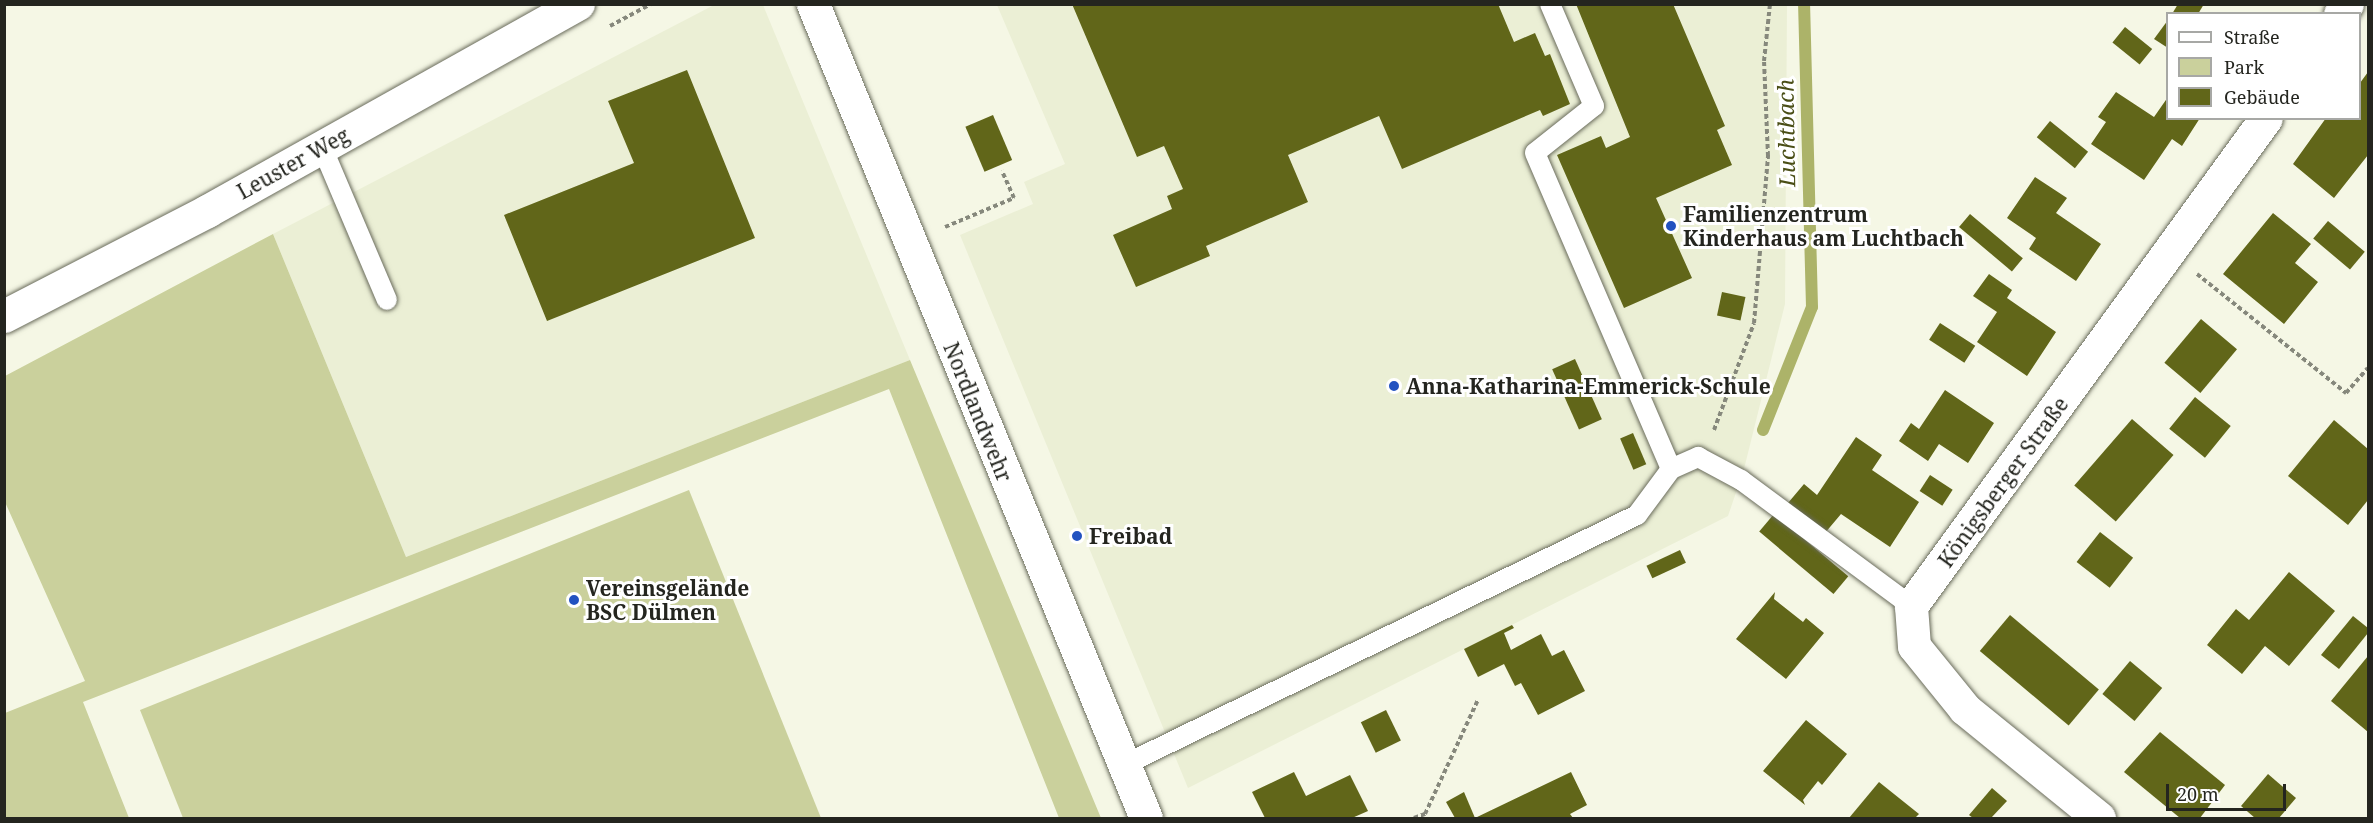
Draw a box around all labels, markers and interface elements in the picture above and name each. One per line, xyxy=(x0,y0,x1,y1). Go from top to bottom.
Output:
legend xyxy=(2166,12,2361,120)
text: Straße xyxy=(2224,25,2280,49)
text: Park xyxy=(2224,55,2264,79)
water label: Luchtbach xyxy=(1772,79,1800,187)
text: Gebäude xyxy=(2224,85,2300,109)
street label: Leuster Weg xyxy=(233,122,353,204)
place label: Familienzentrum Kinderhaus am Luchtbach xyxy=(1683,201,1964,251)
marker: Familienzentrum Kinderhaus am Luchtbach xyxy=(1664,219,1678,233)
street label: Nordlandwehr xyxy=(939,339,1017,485)
place label: Anna-Katharina-Emmerick-Schule xyxy=(1406,373,1771,399)
marker: Anna-Katharina-Emmerick-Schule xyxy=(1387,379,1401,393)
street label: Königsberger Straße xyxy=(1933,392,2073,572)
place label: Freibad xyxy=(1089,523,1172,549)
marker: Freibad xyxy=(1070,529,1084,543)
place label: Vereinsgelände BSC Dülmen xyxy=(586,575,749,625)
marker: Vereinsgelände BSC Dülmen xyxy=(567,593,581,607)
scale bar xyxy=(2169,772,2289,810)
text: 20 m xyxy=(2177,782,2219,806)

